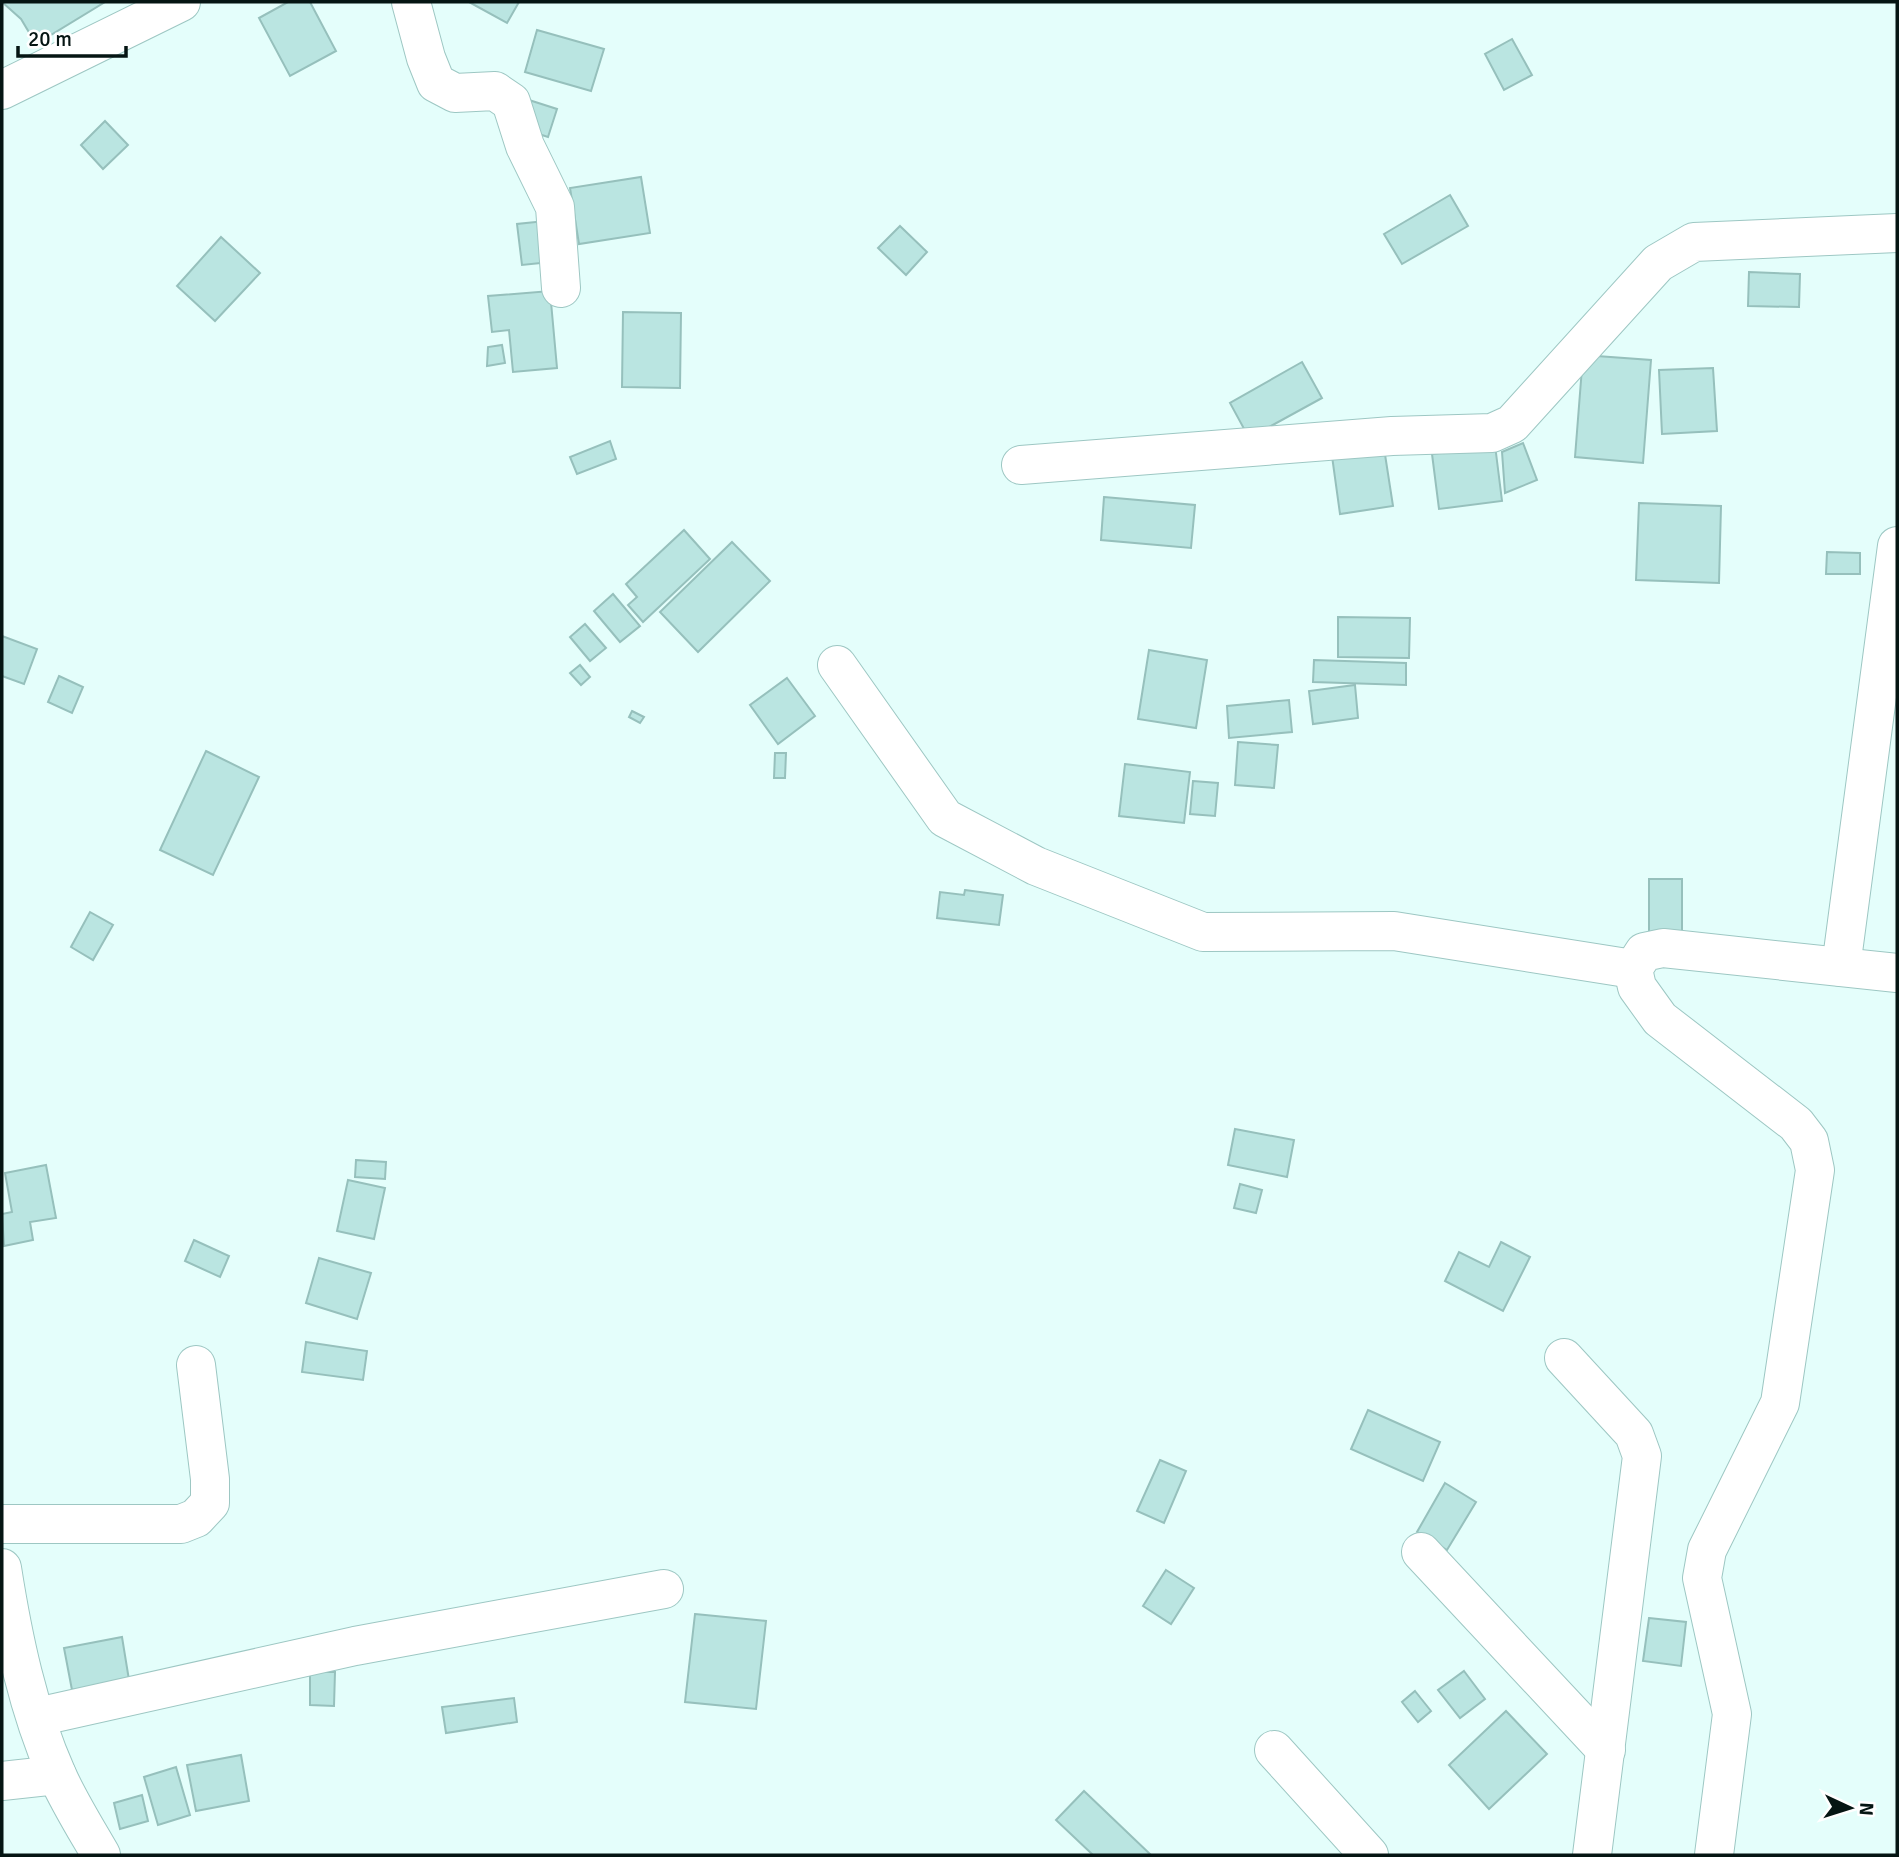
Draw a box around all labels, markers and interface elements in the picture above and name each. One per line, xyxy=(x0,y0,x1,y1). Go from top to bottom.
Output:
scale bar xyxy=(18,14,126,58)
text: 20 m xyxy=(28,26,72,52)
north arrow xyxy=(1815,1773,1885,1843)
text: N xyxy=(1854,1802,1878,1817)

